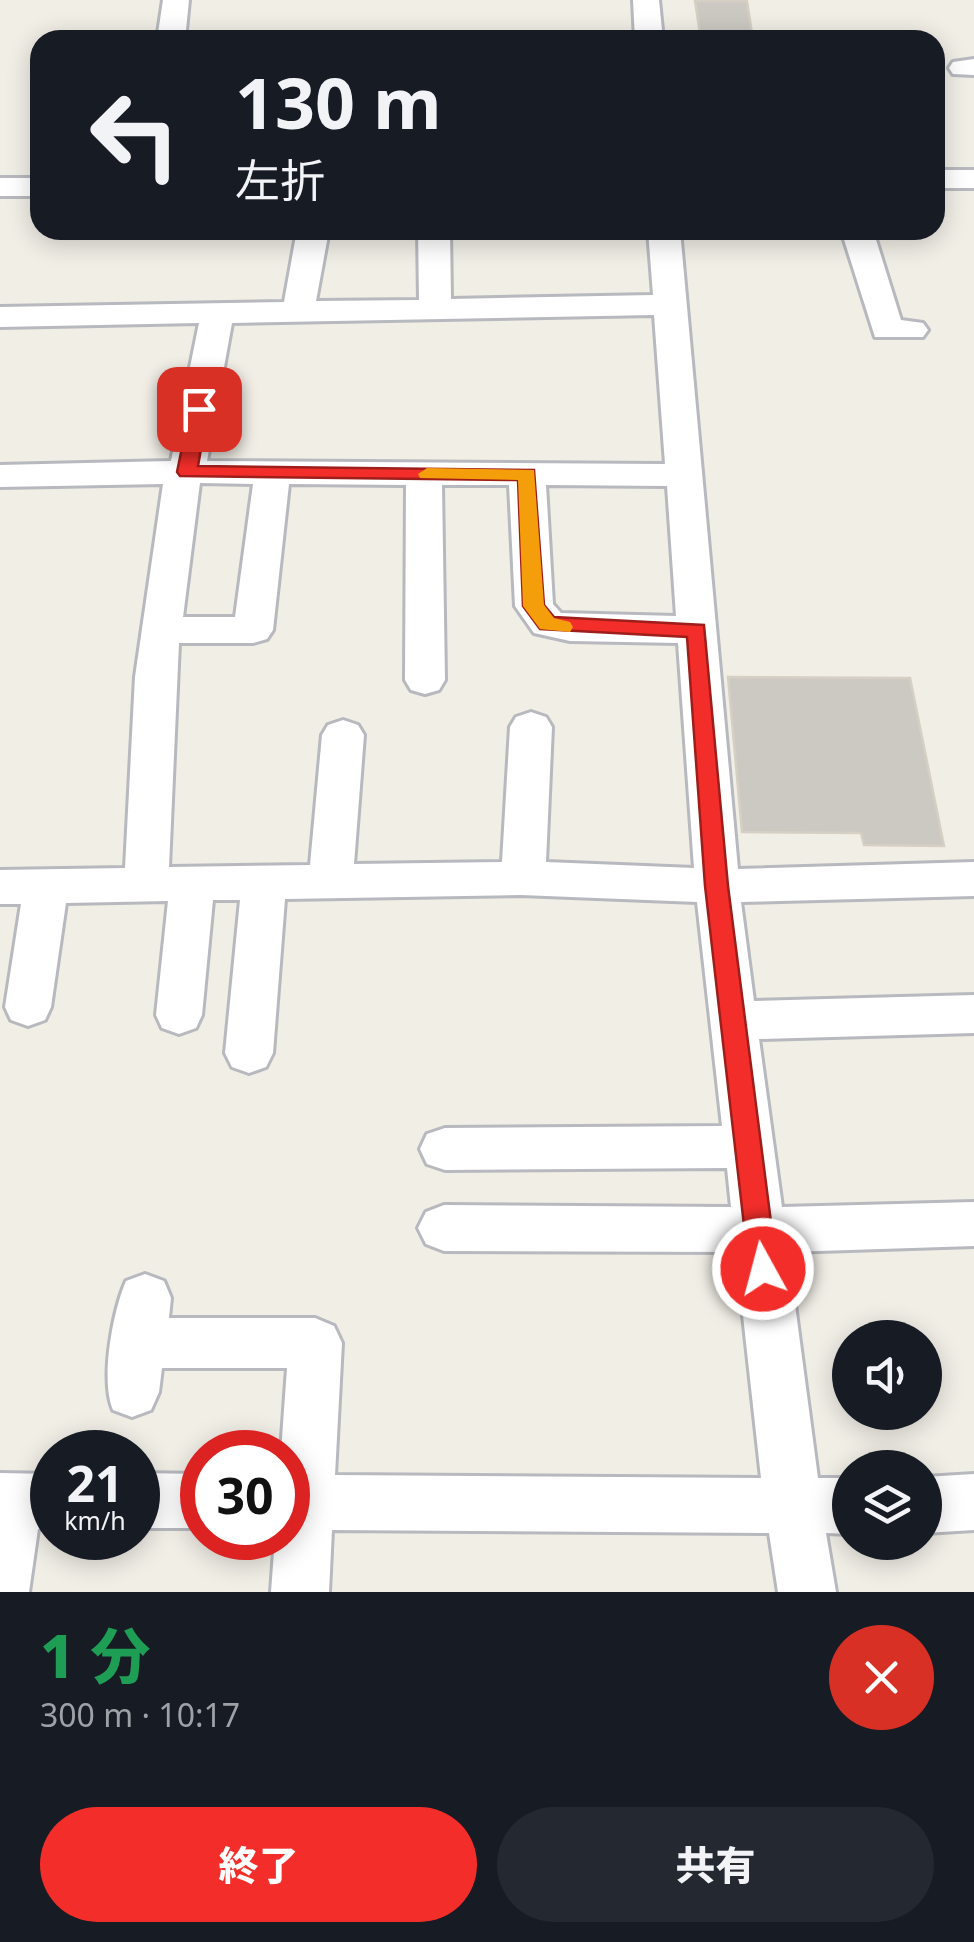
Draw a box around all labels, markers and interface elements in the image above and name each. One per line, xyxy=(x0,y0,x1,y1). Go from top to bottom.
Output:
text: 130 m xyxy=(235,54,442,150)
icon: left xyxy=(70,70,200,200)
text: 左折 xyxy=(235,149,325,210)
pin xyxy=(157,367,242,452)
icon: arrive xyxy=(172,382,227,437)
position arrow xyxy=(711,1217,815,1321)
map controls xyxy=(832,1320,942,1560)
button: sound xyxy=(832,1320,942,1430)
speed limit sign: 30 xyxy=(180,1430,310,1560)
text: 21 xyxy=(66,1449,124,1517)
button: layers xyxy=(832,1450,942,1560)
text: km/h xyxy=(64,1503,126,1537)
text: 1 分 xyxy=(40,1614,150,1696)
button: close xyxy=(829,1625,934,1730)
text: 300 m · 10:17 xyxy=(40,1693,240,1736)
button: 終了 xyxy=(40,1807,477,1922)
button: 共有 xyxy=(497,1807,934,1922)

